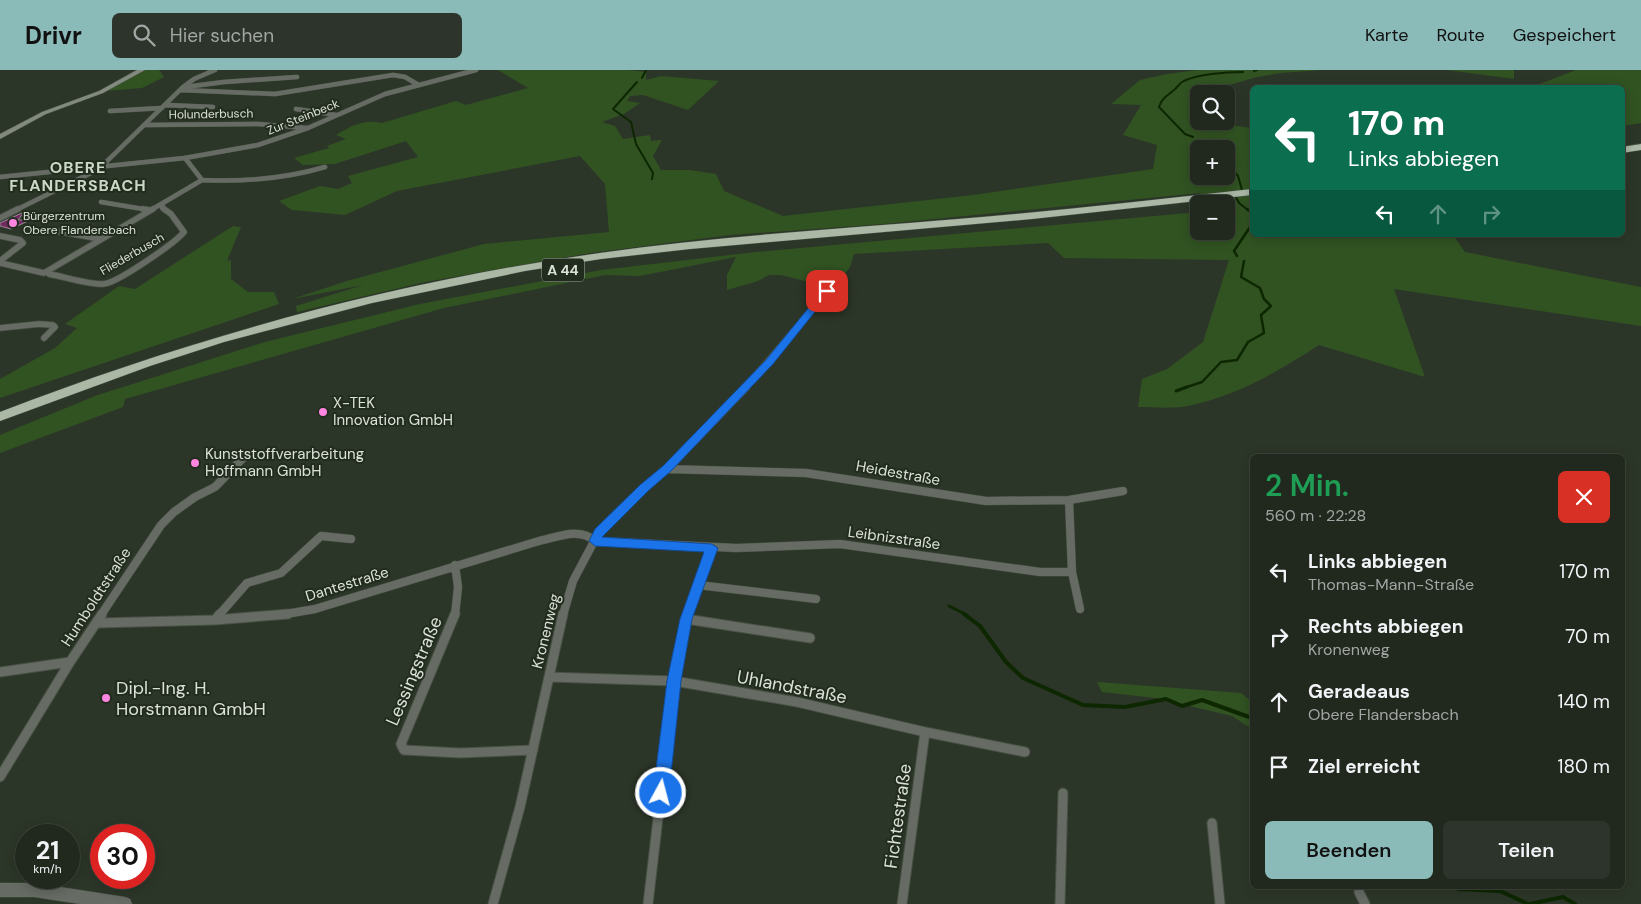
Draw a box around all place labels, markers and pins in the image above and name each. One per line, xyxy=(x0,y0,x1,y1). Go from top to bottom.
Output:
place label: Bürgerzentrum Obere Flandersbach xyxy=(23,208,136,238)
marker: Bürgerzentrum Obere Flandersbach xyxy=(7,217,19,229)
pin xyxy=(806,270,848,312)
place label: X-TEK Innovation GmbH xyxy=(333,393,453,430)
marker: X-TEK Innovation GmbH xyxy=(317,406,329,418)
place label: Kunststoffverarbeitung Hoffmann GmbH xyxy=(205,444,364,481)
marker: Kunststoffverarbeitung Hoffmann GmbH xyxy=(189,457,201,469)
place label: Dipl.-Ing. H. Horstmann GmbH xyxy=(116,676,266,721)
marker: Dipl.-Ing. H. Horstmann GmbH xyxy=(100,692,112,704)

